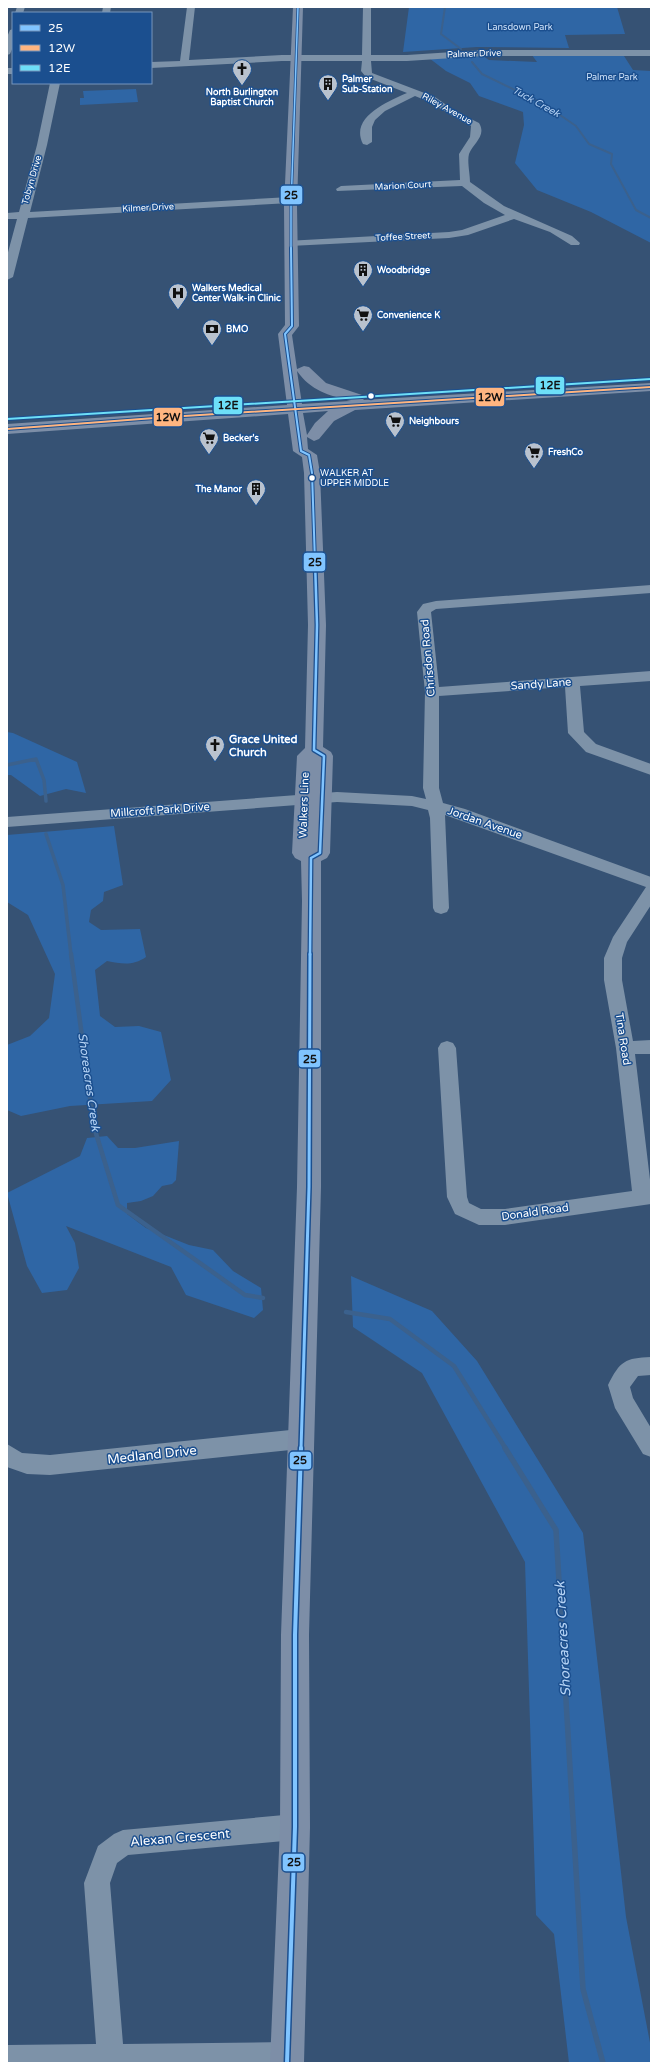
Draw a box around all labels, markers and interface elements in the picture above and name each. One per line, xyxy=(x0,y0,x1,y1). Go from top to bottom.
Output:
legend xyxy=(12,12,152,84)
text: 25 xyxy=(48,21,63,35)
park label: Lansdown Park xyxy=(487,22,553,33)
text: 12W xyxy=(48,41,75,55)
street label: Palmer Drive xyxy=(447,48,501,60)
church icon: North Burlington Baptist Church xyxy=(231,58,253,86)
text: 12E xyxy=(48,61,71,75)
park label: Palmer Park xyxy=(586,72,638,83)
building icon: Palmer Sub-Station xyxy=(317,73,339,101)
place label: Palmer Sub-Station xyxy=(342,74,393,95)
water label: Tuck Creek xyxy=(510,84,563,121)
place label: North Burlington Baptist Church xyxy=(206,87,278,108)
street label: Riley Avenue xyxy=(420,91,474,127)
street label: Tobyn Drive xyxy=(20,154,44,206)
street label: Marion Court xyxy=(374,179,432,193)
line badge: 25 xyxy=(280,185,303,205)
text: 25 xyxy=(284,189,298,202)
street label: Kilmer Drive xyxy=(122,201,174,215)
street label: Toffee Street xyxy=(375,230,431,244)
building icon: Woodbridge xyxy=(352,259,374,287)
place label: Woodbridge xyxy=(377,265,430,276)
hospital icon: Walkers Medical Center Walk-in Clinic xyxy=(167,282,189,310)
place label: Walkers Medical Center Walk-in Clinic xyxy=(192,283,281,304)
supermarket icon: Convenience K xyxy=(352,304,374,332)
place label: Convenience K xyxy=(377,310,440,321)
bank icon: BMO xyxy=(201,318,223,346)
place label: BMO xyxy=(226,324,249,335)
line badge: 12E xyxy=(535,376,565,395)
text: 12E xyxy=(540,379,560,392)
line badge: 12W xyxy=(475,387,505,407)
unlabelled marker xyxy=(366,391,376,401)
text: 12W xyxy=(478,391,503,404)
line badge: 12E xyxy=(213,396,243,415)
text: 12E xyxy=(218,399,238,412)
line badge: 12W xyxy=(153,407,183,427)
supermarket icon: Neighbours xyxy=(384,410,406,438)
text: 12W xyxy=(156,411,181,424)
place label: Neighbours xyxy=(409,416,460,427)
supermarket icon: Becker's xyxy=(198,427,220,455)
place label: Becker's xyxy=(223,433,259,444)
supermarket icon: FreshCo xyxy=(523,441,545,469)
place label: FreshCo xyxy=(548,447,583,458)
place label: WALKER AT UPPER MIDDLE xyxy=(320,468,389,489)
marker: WALKER AT UPPER MIDDLE xyxy=(307,473,317,483)
building icon: The Manor xyxy=(245,478,267,506)
place label: The Manor xyxy=(195,484,243,495)
line badge: 25 xyxy=(303,552,326,572)
text: 25 xyxy=(308,556,322,569)
street label: Chrisdon Road xyxy=(418,619,438,697)
street label: Sandy Lane xyxy=(510,675,572,693)
place label: Grace United Church xyxy=(229,733,298,759)
church icon: Grace United Church xyxy=(204,734,226,762)
street label: Walkers Line xyxy=(296,772,312,838)
street label: Millcroft Park Drive xyxy=(110,800,210,820)
street label: Jordan Avenue xyxy=(446,804,524,842)
street label: Tina Road xyxy=(612,1012,634,1066)
water label: Shoreacres Creek xyxy=(75,1032,103,1134)
line badge: 25 xyxy=(298,1049,321,1068)
text: 25 xyxy=(303,1053,317,1066)
street label: Donald Road xyxy=(501,1201,570,1223)
street label: Medland Drive xyxy=(106,1442,198,1468)
line badge: 25 xyxy=(289,1451,312,1470)
text: 25 xyxy=(293,1454,307,1467)
water label: Shoreacres Creek xyxy=(551,1579,575,1697)
street label: Alexan Crescent xyxy=(129,1826,231,1850)
line badge: 25 xyxy=(282,1853,305,1872)
text: 25 xyxy=(287,1856,301,1869)

